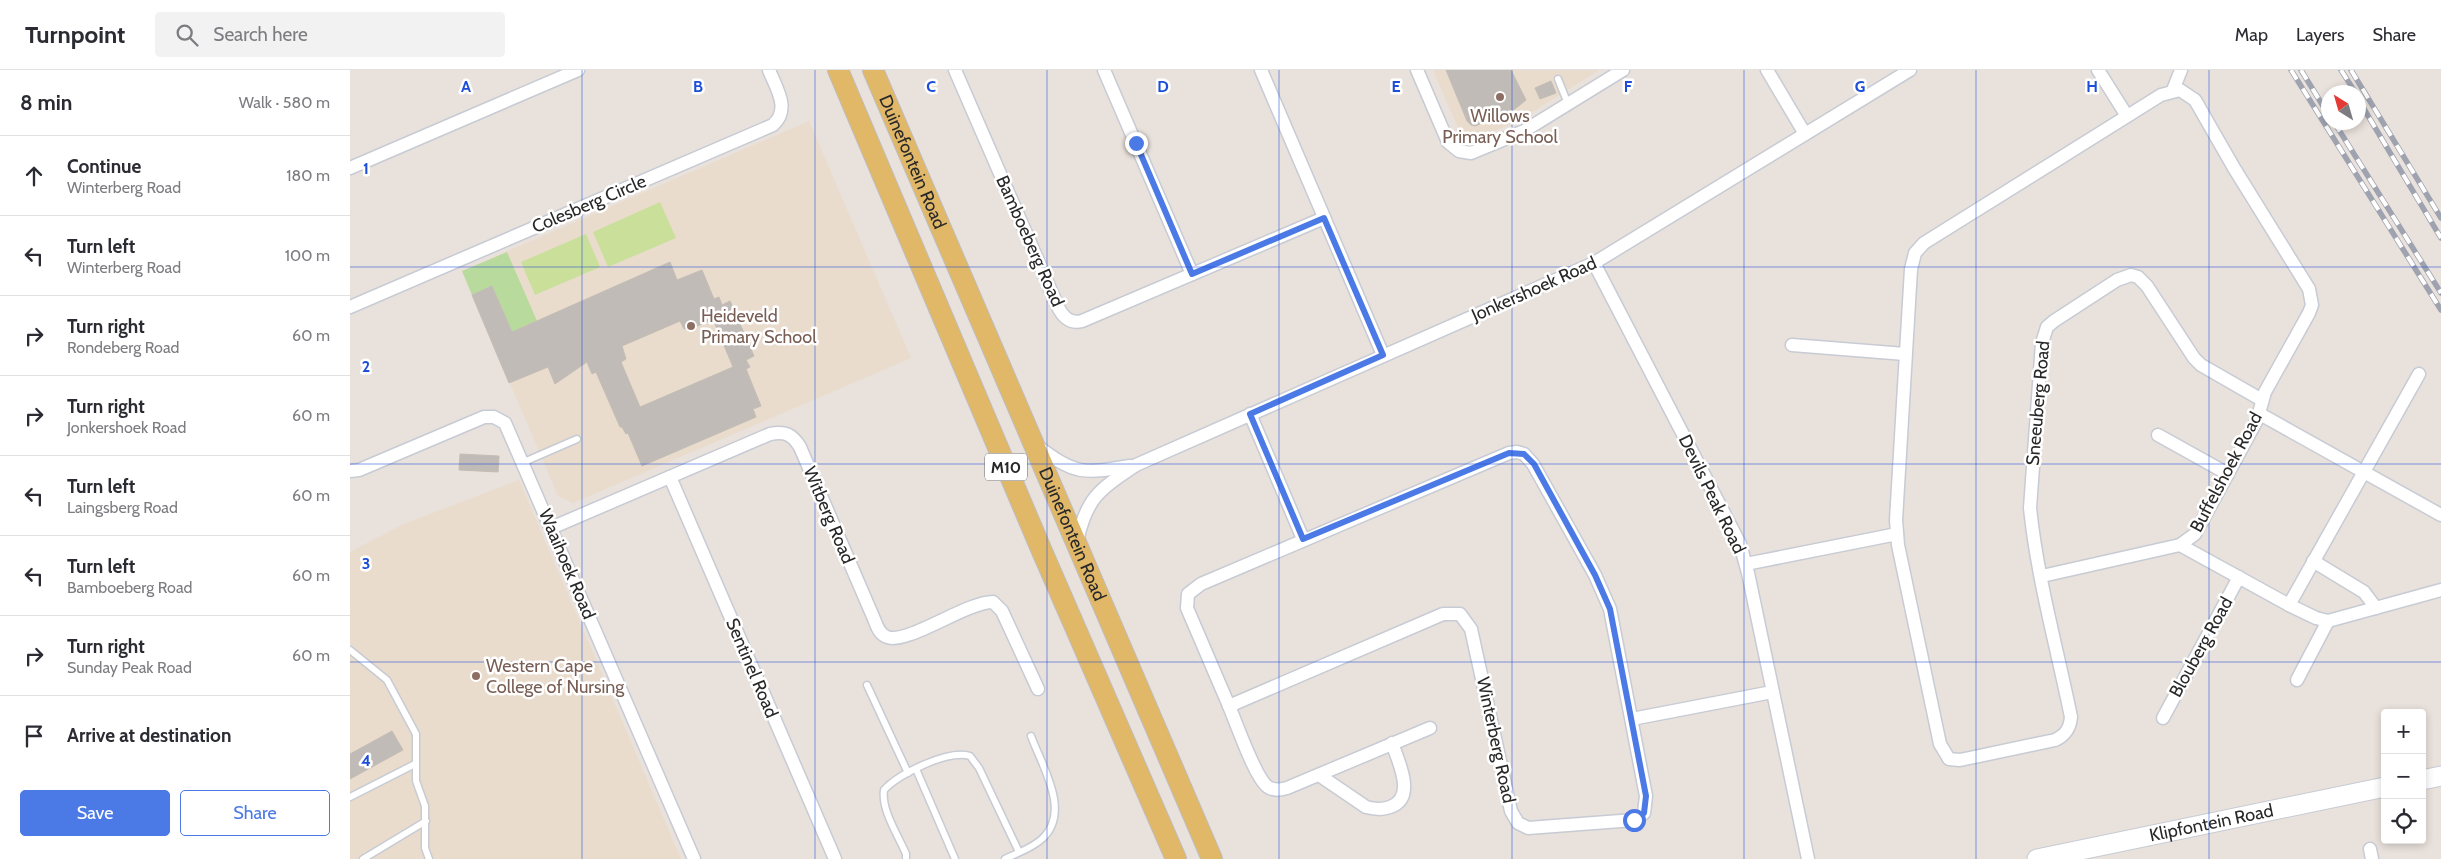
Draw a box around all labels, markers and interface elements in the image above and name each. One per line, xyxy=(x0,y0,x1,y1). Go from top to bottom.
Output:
search box xyxy=(155,12,505,57)
text: Turnpoint xyxy=(25,20,125,49)
icon: search xyxy=(173,21,201,49)
text: Search here xyxy=(213,23,308,46)
text: Map xyxy=(2235,24,2268,46)
text: Layers xyxy=(2296,24,2345,46)
text: Share xyxy=(2373,24,2416,46)
text: A xyxy=(461,77,471,96)
text: B xyxy=(693,77,703,96)
text: C xyxy=(926,77,936,96)
text: D xyxy=(1157,77,1169,96)
text: E xyxy=(1391,77,1401,96)
text: F xyxy=(1624,77,1633,96)
text: G xyxy=(1855,77,1865,96)
text: H xyxy=(2086,77,2098,96)
north arrow xyxy=(2321,85,2366,130)
text: 8 min xyxy=(20,90,72,115)
marker: Willows Primary School xyxy=(1494,91,1506,103)
street label: Duinefontein Road xyxy=(874,92,951,232)
text: Walk · 580 m xyxy=(239,93,330,112)
place label: Willows Primary School xyxy=(1442,105,1558,148)
route end xyxy=(1125,132,1148,155)
text: Continue xyxy=(67,155,141,178)
text: 1 xyxy=(363,159,369,178)
icon: ahead xyxy=(20,162,48,190)
text: 180 m xyxy=(286,166,330,185)
street label: Colesberg Circle xyxy=(529,170,649,238)
street label: Bamboeberg Road xyxy=(991,172,1069,310)
text: Winterberg Road xyxy=(67,178,181,197)
text: Turn left xyxy=(67,235,135,258)
icon: left xyxy=(20,242,48,270)
text: 100 m xyxy=(285,246,330,265)
street label: Jonkershoek Road xyxy=(1467,252,1600,327)
text: Winterberg Road xyxy=(67,258,181,277)
place label: Heideveld Primary School xyxy=(701,305,817,348)
text: Turn right xyxy=(67,315,145,338)
marker: Heideveld Primary School xyxy=(685,320,697,332)
icon: right xyxy=(20,322,48,350)
text: 60 m xyxy=(292,326,330,345)
text: Rondeberg Road xyxy=(67,338,179,357)
street label: Sneeuberg Road xyxy=(2022,340,2054,466)
text: 2 xyxy=(362,357,370,376)
text: Turn right xyxy=(67,395,145,418)
icon: right xyxy=(20,402,48,430)
text: 60 m xyxy=(292,406,330,425)
street label: Buffelshoek Road xyxy=(2185,408,2267,536)
text: Jonkershoek Road xyxy=(67,418,186,437)
street label: Devils Peak Road xyxy=(1674,431,1750,557)
road number: M10 xyxy=(985,454,1027,481)
street label: Witberg Road xyxy=(799,463,859,567)
street label: Duinefontein Road xyxy=(1034,464,1111,604)
text: Turn left xyxy=(67,475,135,498)
icon: left xyxy=(20,482,48,510)
text: 60 m xyxy=(292,486,330,505)
text: Laingsberg Road xyxy=(67,498,178,517)
street label: Waaihoek Road xyxy=(534,506,600,622)
text: 3 xyxy=(362,554,370,573)
text: Turn left xyxy=(67,555,135,578)
icon: left xyxy=(20,562,48,590)
text: 60 m xyxy=(292,566,330,585)
text: Bamboeberg Road xyxy=(67,578,192,597)
street label: Blouberg Road xyxy=(2164,593,2238,701)
street label: Sentinel Road xyxy=(721,615,783,721)
text: Turn right xyxy=(67,635,145,658)
icon: right xyxy=(20,642,48,670)
text: 60 m xyxy=(292,646,330,665)
place label: Western Cape College of Nursing xyxy=(486,655,625,698)
text: Sunday Peak Road xyxy=(67,658,192,677)
marker: Western Cape College of Nursing xyxy=(470,670,482,682)
street label: Winterberg Road xyxy=(1472,675,1520,805)
map controls xyxy=(2381,709,2426,844)
button: + xyxy=(2381,709,2426,754)
icon: arrive xyxy=(20,722,48,750)
text: Arrive at destination xyxy=(67,724,231,747)
text: 4 xyxy=(361,751,371,770)
button: − xyxy=(2381,754,2426,799)
button: Save xyxy=(20,790,170,836)
button: Share xyxy=(180,790,330,836)
street label: Klipfontein Road xyxy=(2147,799,2275,846)
button: locate xyxy=(2381,799,2426,844)
route start xyxy=(1623,809,1646,832)

